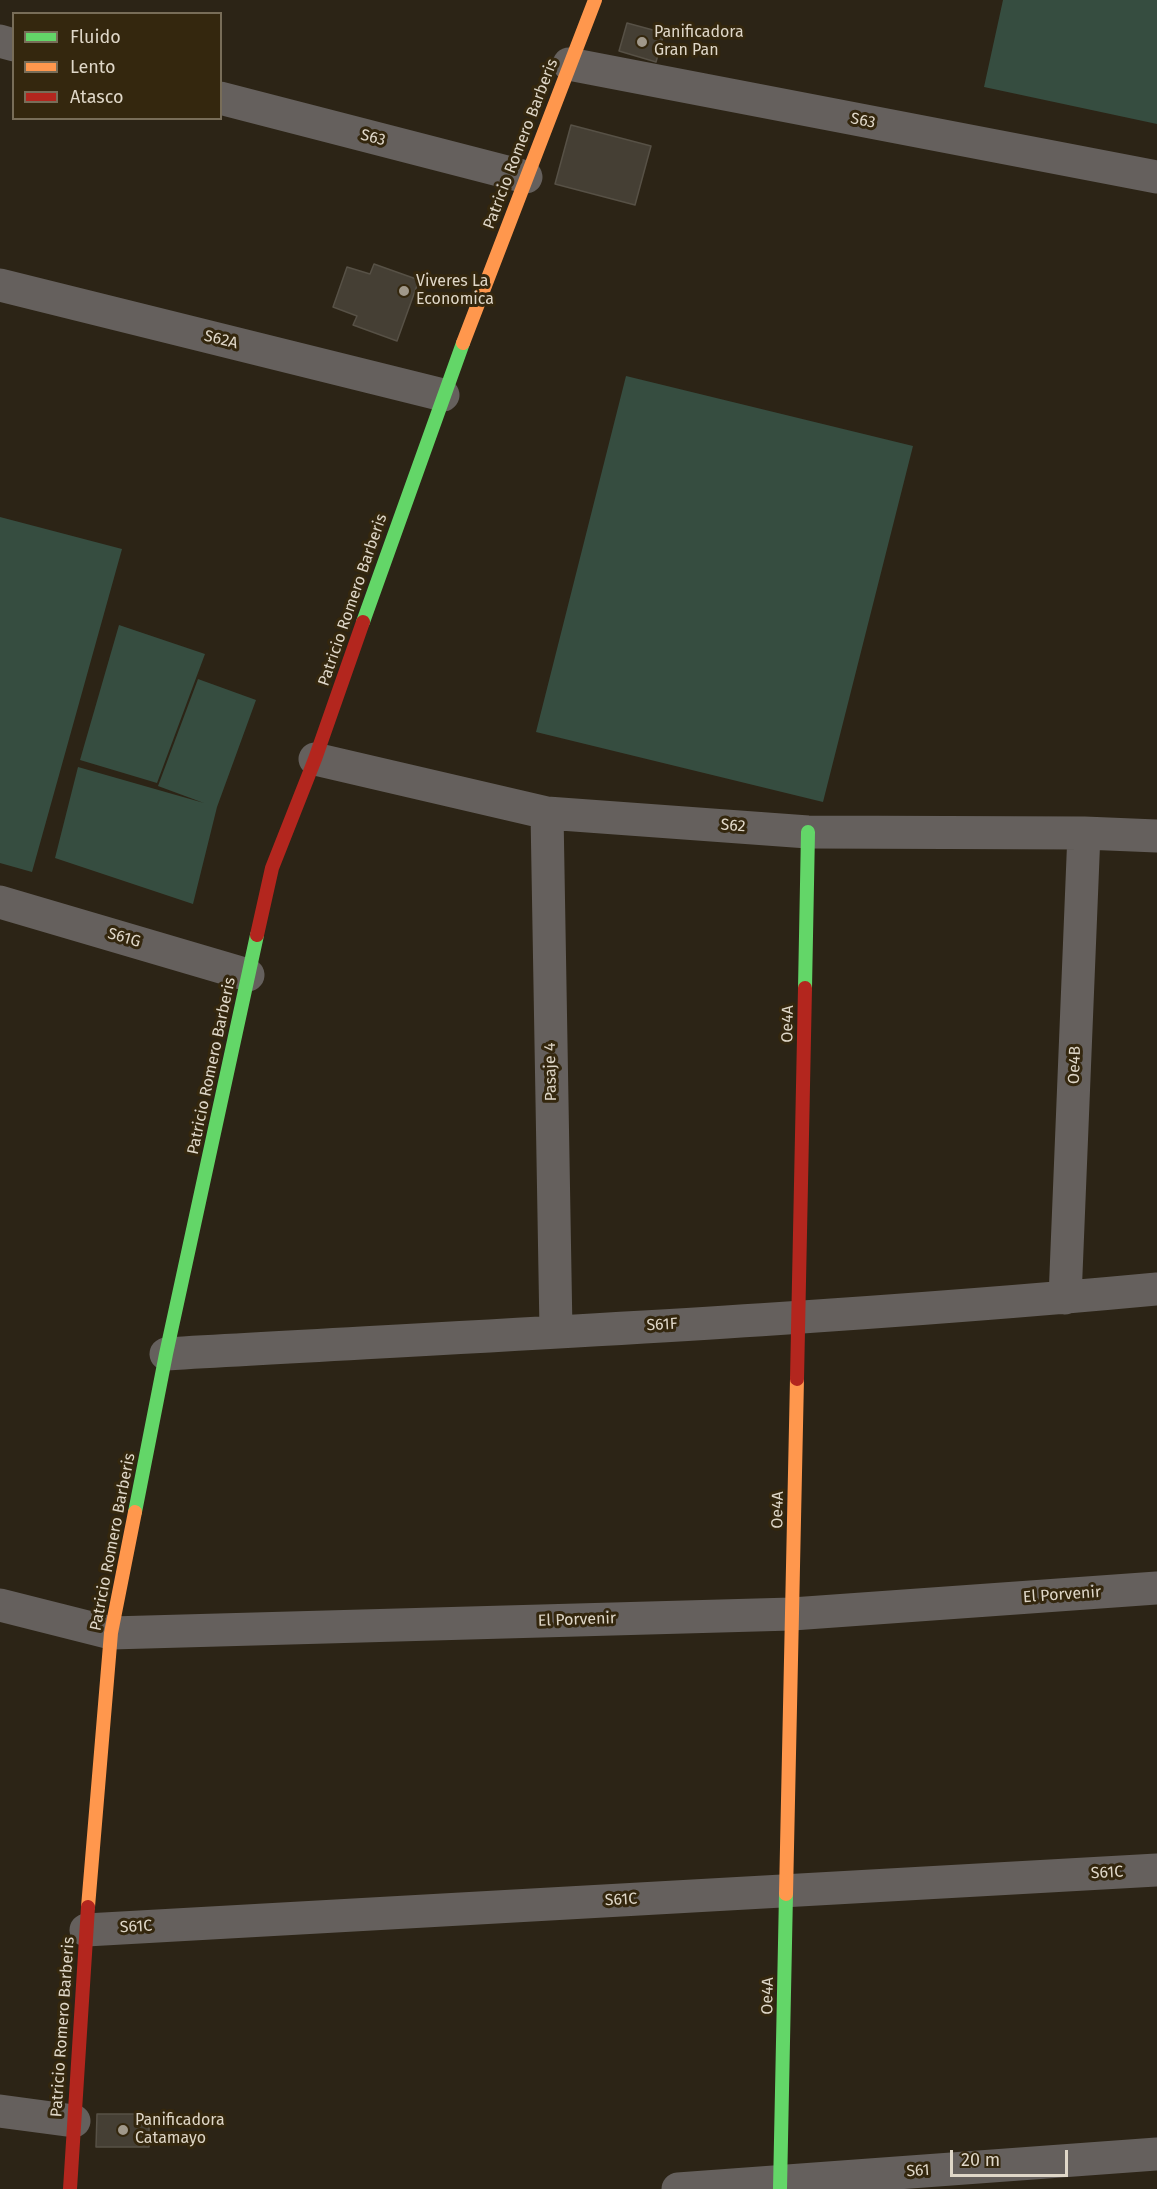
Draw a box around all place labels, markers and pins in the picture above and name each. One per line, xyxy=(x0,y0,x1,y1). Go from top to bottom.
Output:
place label: Panificadora Gran Pan xyxy=(654,23,744,61)
marker: Panificadora Gran Pan xyxy=(635,35,649,49)
place label: Viveres La Economica xyxy=(416,272,494,310)
marker: Viveres La Economica xyxy=(397,284,411,298)
place label: Panificadora Catamayo xyxy=(135,2111,225,2149)
marker: Panificadora Catamayo xyxy=(116,2123,130,2137)

